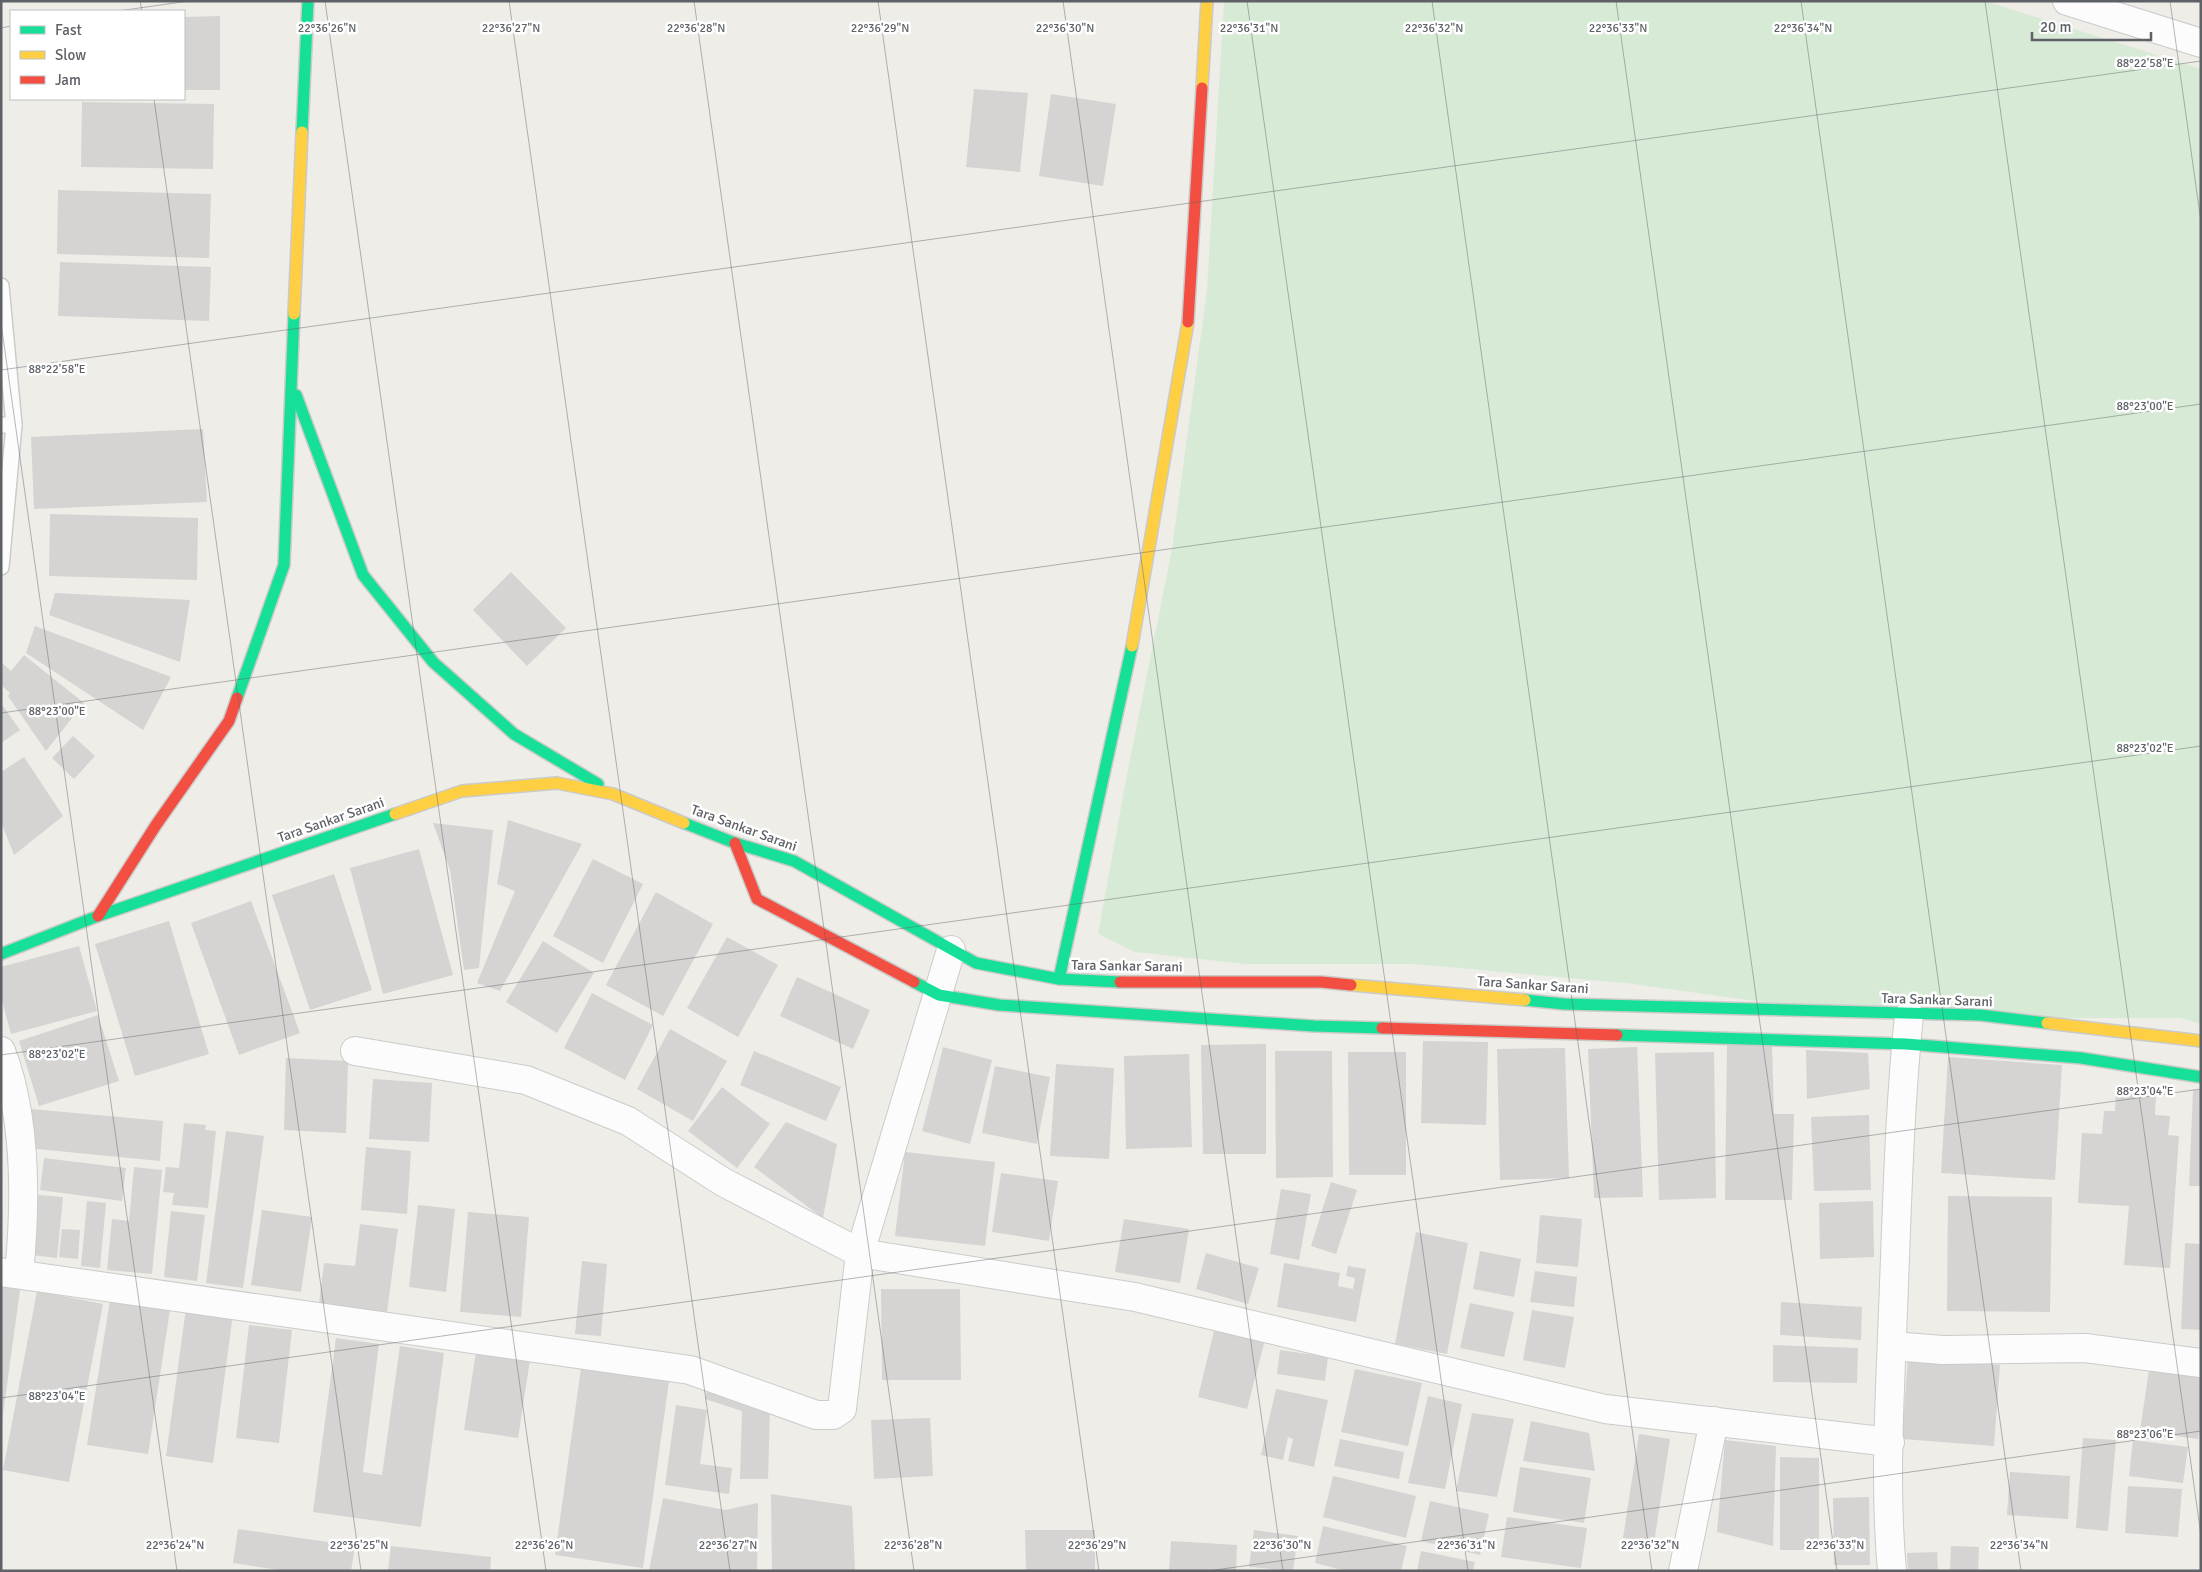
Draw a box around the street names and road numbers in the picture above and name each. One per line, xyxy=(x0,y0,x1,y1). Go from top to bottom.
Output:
street label: Tara Sankar Sarani xyxy=(276,794,386,846)
street label: Tara Sankar Sarani xyxy=(689,801,799,855)
street label: Tara Sankar Sarani xyxy=(1071,957,1183,975)
street label: Tara Sankar Sarani xyxy=(1477,973,1589,997)
street label: Tara Sankar Sarani xyxy=(1881,990,1993,1010)

